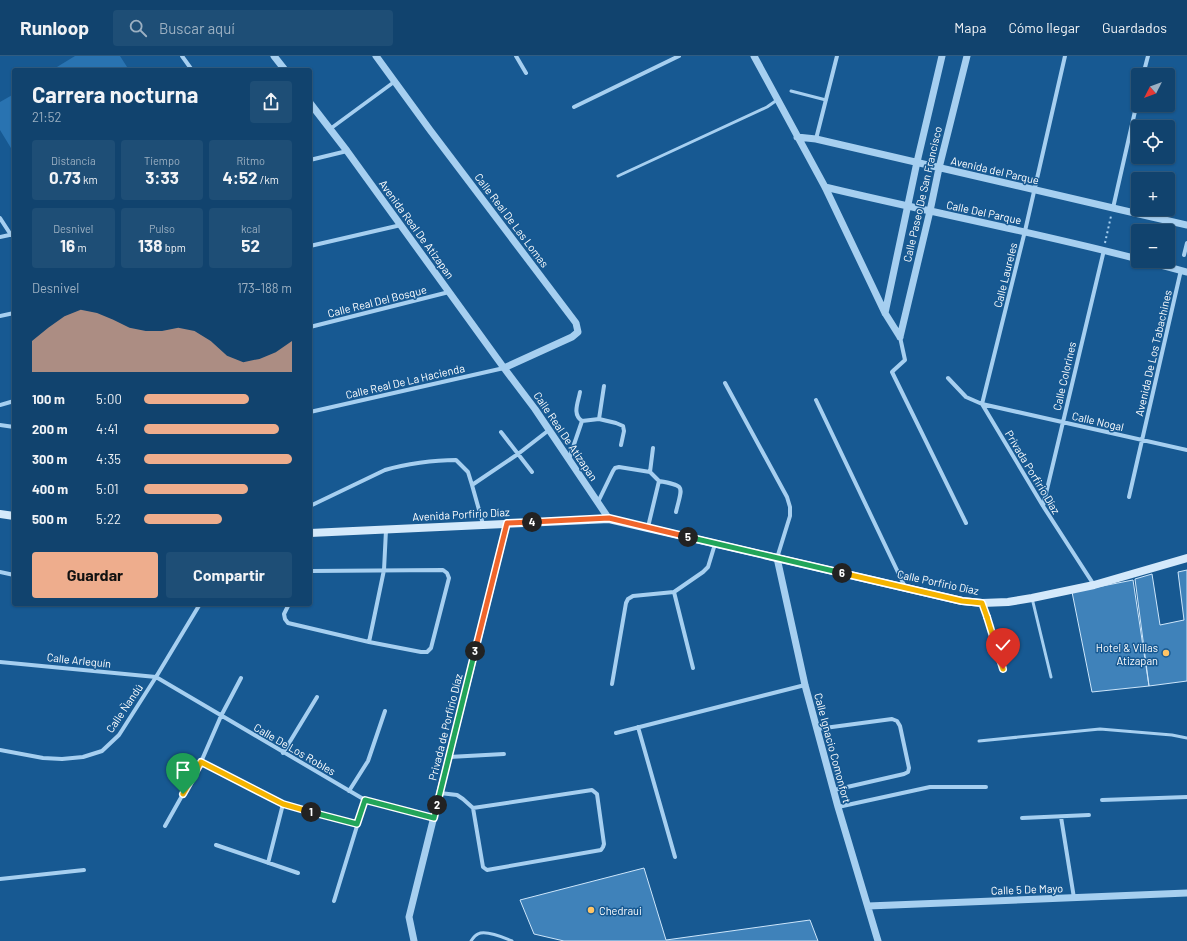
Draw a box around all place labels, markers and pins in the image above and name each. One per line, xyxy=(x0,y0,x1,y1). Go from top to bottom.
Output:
pin: 4 xyxy=(522,512,542,532)
pin: 5 xyxy=(678,527,698,547)
pin: 6 xyxy=(832,563,852,583)
pin xyxy=(986,628,1020,669)
pin: 3 xyxy=(465,641,485,661)
place label: Hotel & Villas Atizapan xyxy=(1096,641,1158,667)
marker: Hotel & Villas Atizapan xyxy=(1161,648,1171,658)
pin xyxy=(166,753,200,794)
pin: 2 xyxy=(427,795,447,815)
pin: 1 xyxy=(301,802,321,822)
place label: Chedraui xyxy=(599,904,642,917)
marker: Chedraui xyxy=(586,905,596,915)

